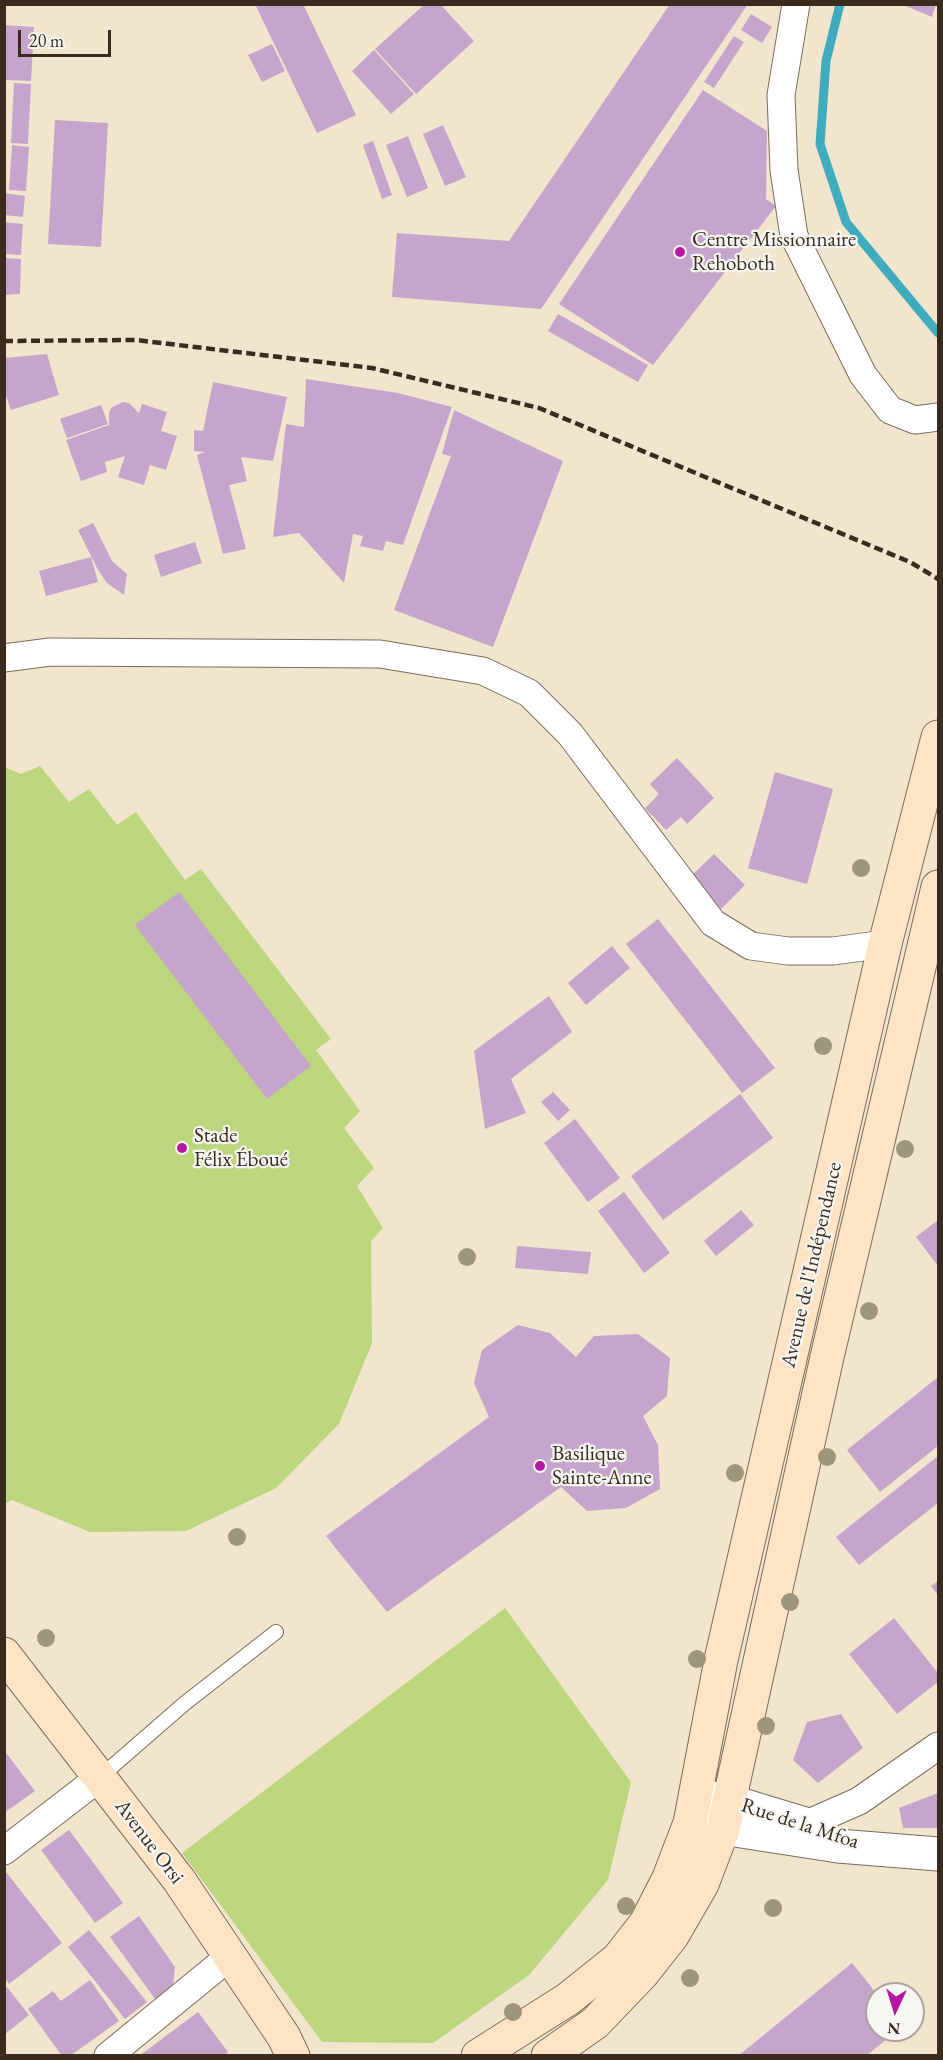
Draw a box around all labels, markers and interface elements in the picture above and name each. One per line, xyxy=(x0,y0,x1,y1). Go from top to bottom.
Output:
scale bar xyxy=(21,18,114,56)
text: 20 m xyxy=(29,29,64,52)
place label: Centre Missionnaire Rehoboth xyxy=(692,227,856,277)
marker: Centre Missionnaire Rehoboth xyxy=(673,245,687,259)
place label: Stade Félix Éboué xyxy=(194,1123,288,1173)
marker: Stade Félix Éboué xyxy=(175,1141,189,1155)
street label: Avenue de l'Indépendance xyxy=(776,1160,848,1370)
place label: Basilique Sainte-Anne xyxy=(552,1441,652,1491)
marker: Basilique Sainte-Anne xyxy=(533,1459,547,1473)
street label: Rue de la Mfoa xyxy=(738,1793,862,1855)
street label: Avenue Orsi xyxy=(109,1795,189,1889)
north arrow xyxy=(865,1982,925,2042)
text: N xyxy=(887,2018,901,2039)

